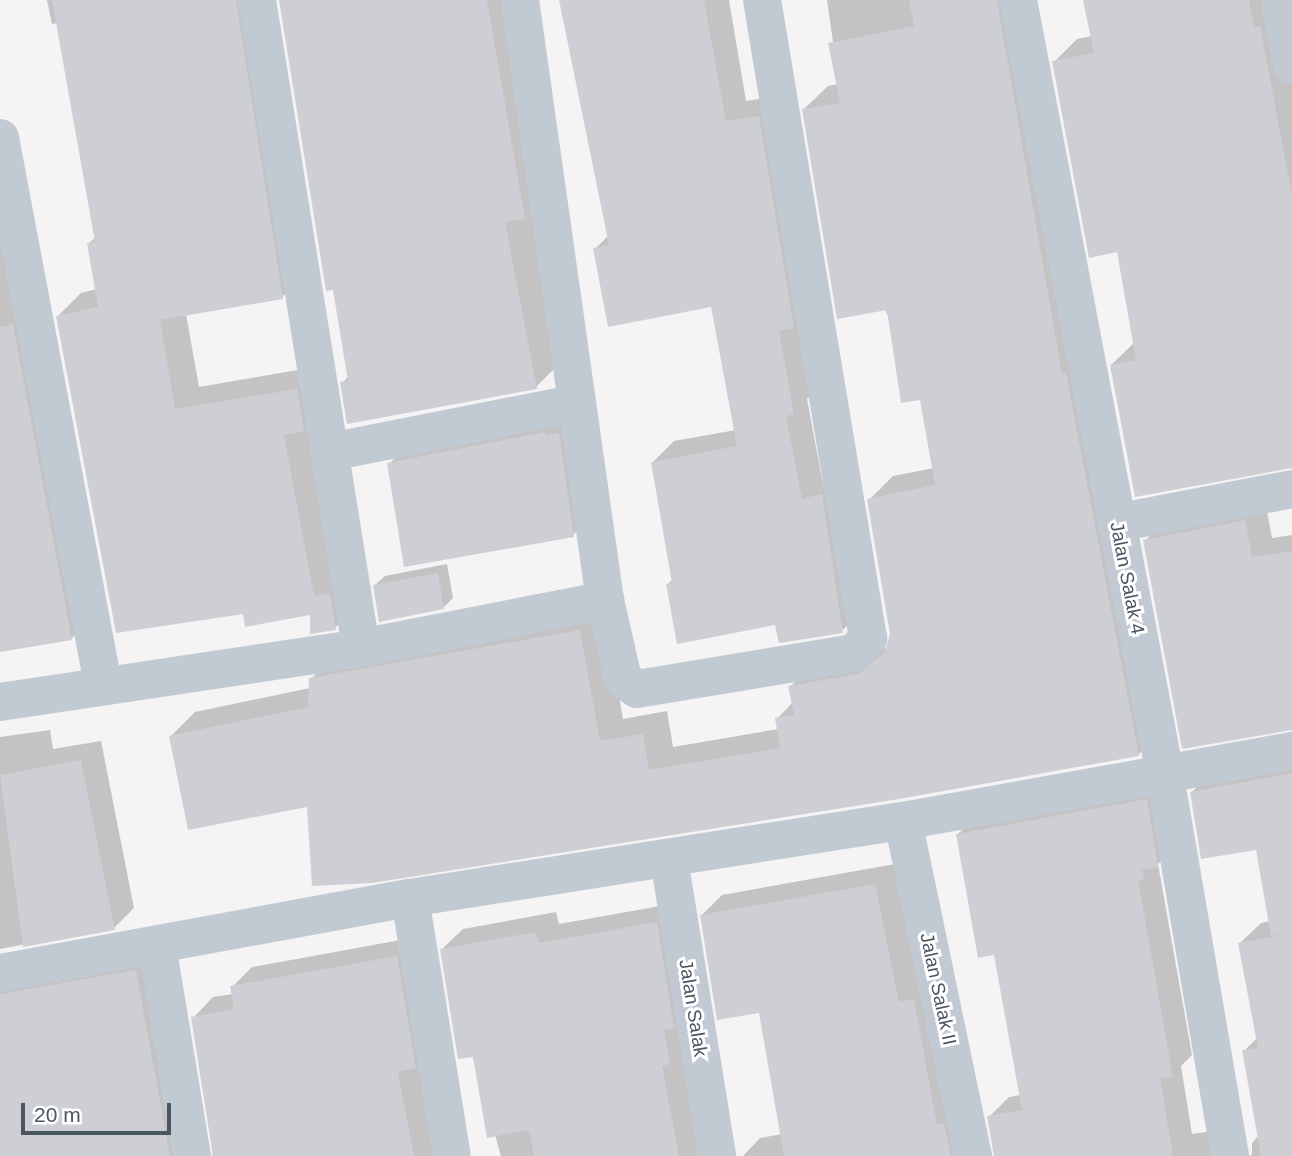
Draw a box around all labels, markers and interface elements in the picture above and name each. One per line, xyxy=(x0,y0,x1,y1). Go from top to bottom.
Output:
street label: Jalan Salak 4 xyxy=(1105,520,1149,636)
street label: Jalan Salak II xyxy=(915,931,961,1047)
street label: Jalan Salak xyxy=(674,958,712,1058)
scale bar xyxy=(24,1090,175,1134)
text: 20 m xyxy=(34,1103,81,1126)

